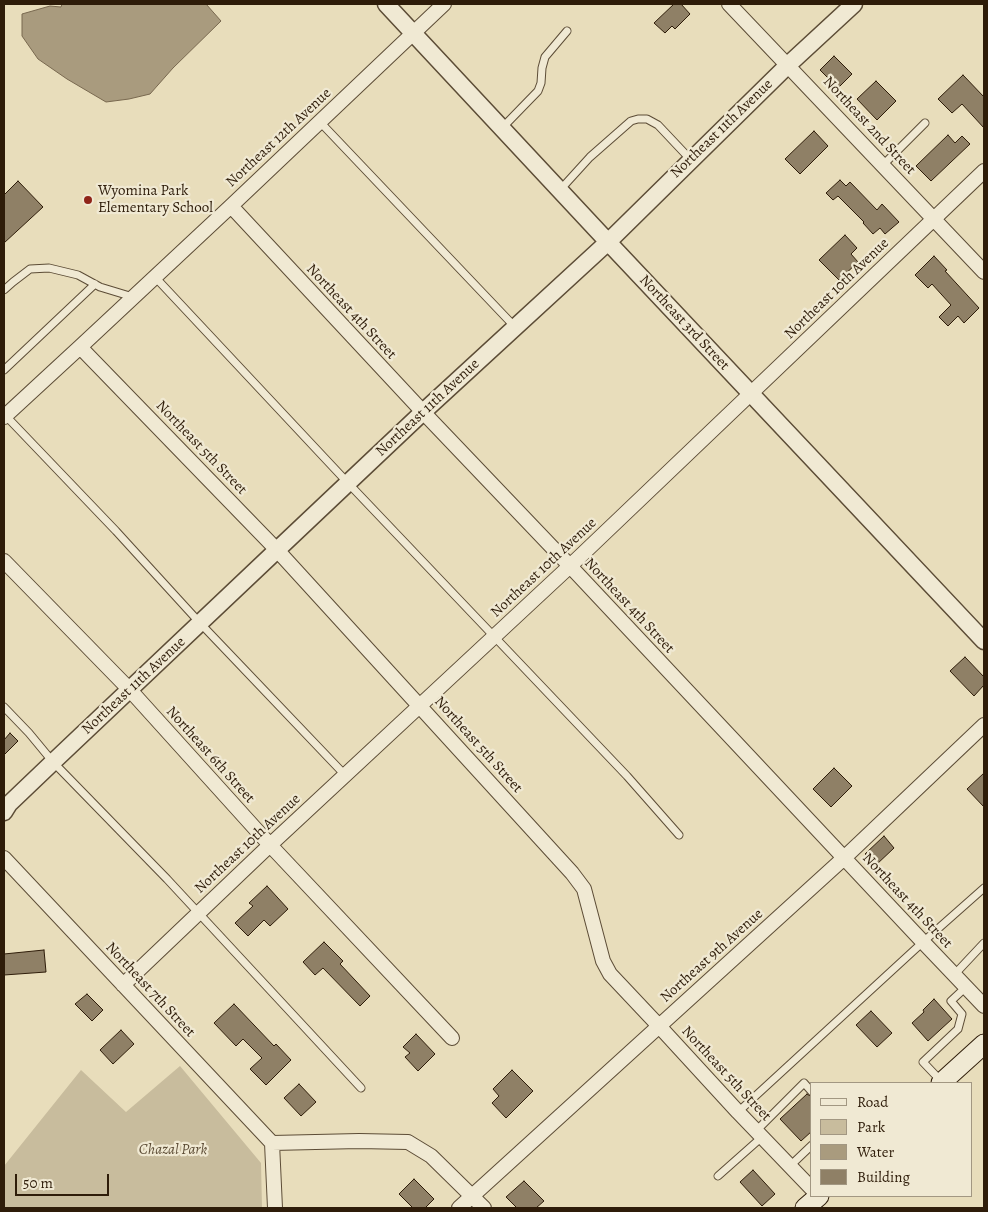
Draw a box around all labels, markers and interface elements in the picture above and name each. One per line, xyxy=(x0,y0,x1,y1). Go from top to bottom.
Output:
street label: Northeast 2nd Street xyxy=(819,73,919,179)
street label: Northeast 11th Avenue xyxy=(667,76,777,182)
street label: Northeast 12th Avenue xyxy=(223,85,335,191)
place label: Wyomina Park Elementary School xyxy=(98,182,213,217)
marker: Wyomina Park Elementary School xyxy=(82,194,94,206)
street label: Northeast 10th Avenue xyxy=(781,235,893,343)
street label: Northeast 4th Street xyxy=(302,261,400,363)
street label: Northeast 3rd Street xyxy=(635,271,733,375)
street label: Northeast 11th Avenue xyxy=(372,355,484,461)
street label: Northeast 5th Street xyxy=(152,397,250,499)
street label: Northeast 10th Avenue xyxy=(487,514,601,622)
street label: Northeast 4th Street xyxy=(580,555,678,657)
street label: Northeast 11th Avenue xyxy=(78,633,190,739)
street label: Northeast 5th Street xyxy=(430,693,526,797)
street label: Northeast 6th Street xyxy=(162,703,258,807)
street label: Northeast 10th Avenue xyxy=(191,790,305,898)
street label: Northeast 4th Street xyxy=(858,850,956,952)
street label: Northeast 9th Avenue xyxy=(657,905,767,1007)
street label: Northeast 7th Street xyxy=(101,939,199,1041)
street label: Northeast 5th Street xyxy=(677,1023,775,1125)
legend xyxy=(810,1082,973,1197)
text: Road xyxy=(857,1092,888,1112)
text: Park xyxy=(857,1117,885,1137)
park label: Chazal Park xyxy=(139,1141,207,1159)
text: Water xyxy=(857,1142,894,1162)
scale bar xyxy=(18,1164,111,1196)
text: Building xyxy=(857,1167,910,1187)
text: 50 m xyxy=(23,1173,53,1193)

